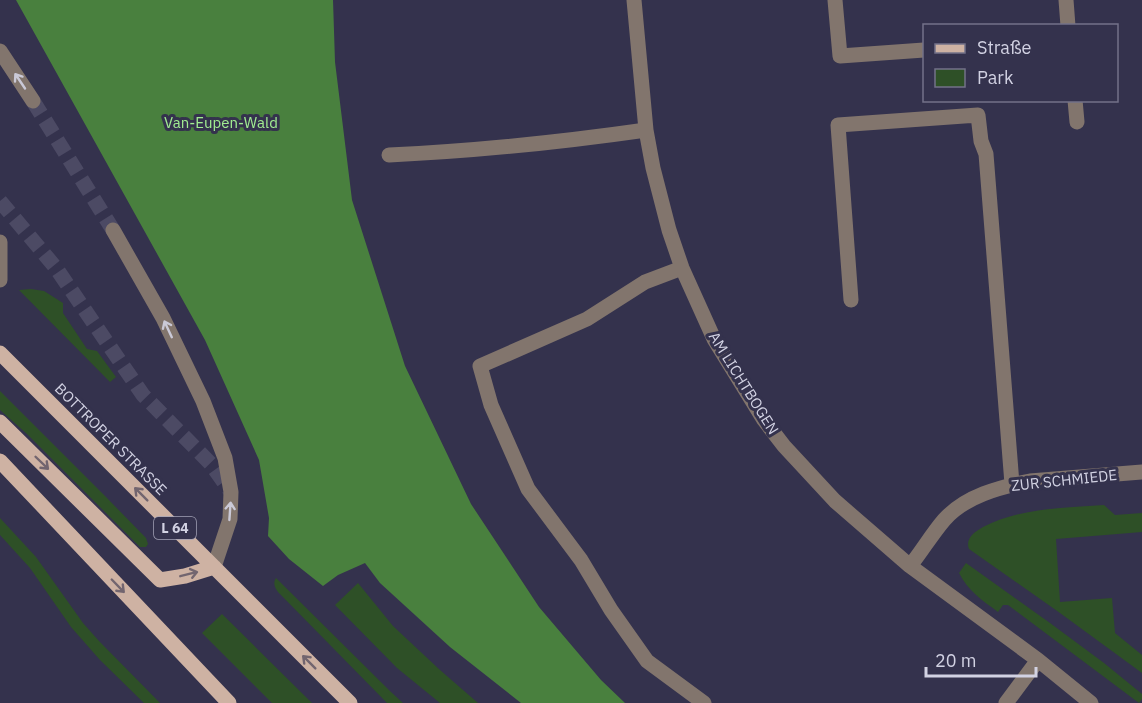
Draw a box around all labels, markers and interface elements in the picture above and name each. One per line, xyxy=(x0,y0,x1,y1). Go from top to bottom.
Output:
legend xyxy=(923,24,1118,102)
text: Straße xyxy=(977,36,1031,59)
text: Park xyxy=(977,66,1014,89)
one-way arrow xyxy=(14,73,26,90)
park label: Van-Eupen-Wald xyxy=(164,113,278,132)
one-way arrow xyxy=(161,321,173,339)
street label: AM LICHTBOGEN xyxy=(705,328,783,438)
street label: BOTTROPER STRASSE xyxy=(51,379,171,499)
one-way arrow xyxy=(34,456,49,471)
street label: ZUR SCHMIEDE xyxy=(1010,465,1118,495)
one-way arrow xyxy=(134,487,149,502)
one-way arrow xyxy=(224,502,235,522)
road number: L 64 xyxy=(154,517,196,539)
one-way arrow xyxy=(179,568,198,580)
one-way arrow xyxy=(111,578,125,593)
scale bar xyxy=(926,640,1036,678)
text: 20 m xyxy=(935,649,977,672)
one-way arrow xyxy=(301,654,316,669)

